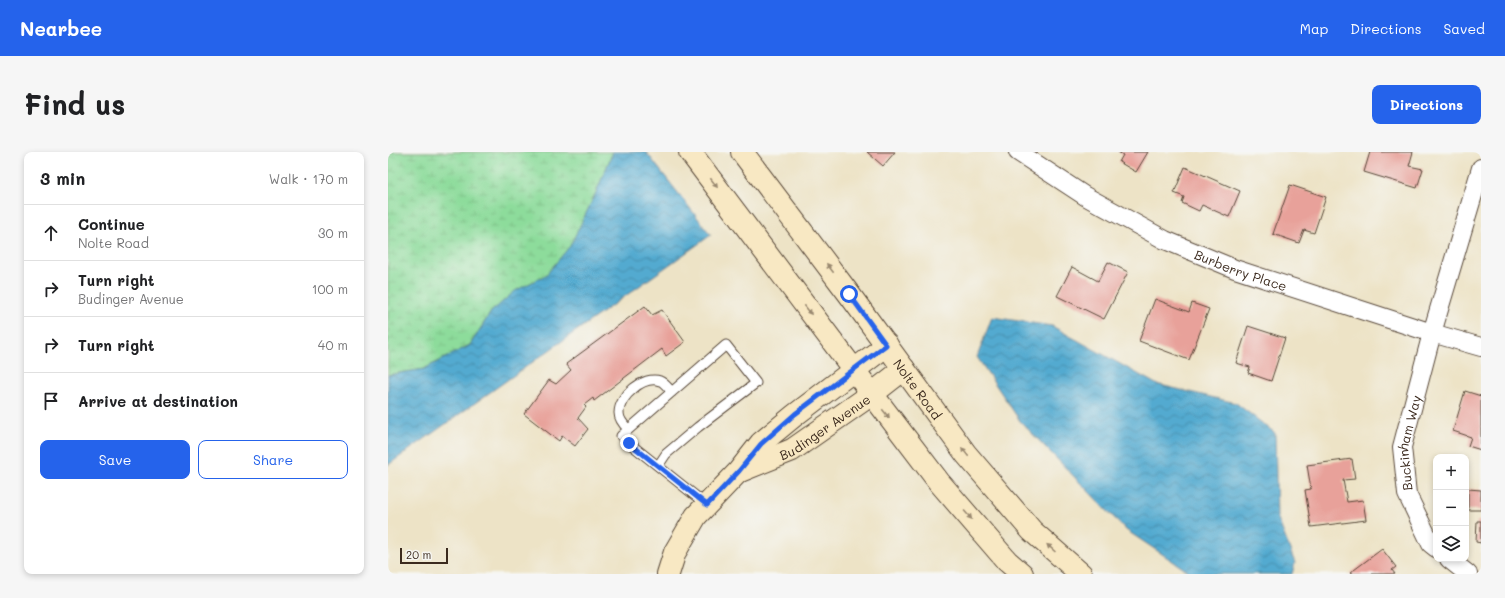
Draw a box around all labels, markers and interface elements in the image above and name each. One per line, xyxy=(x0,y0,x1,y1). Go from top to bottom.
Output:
text: Nearbee xyxy=(20,16,102,41)
text: Map xyxy=(1300,19,1328,38)
text: Directions xyxy=(1350,19,1421,38)
text: Saved xyxy=(1443,19,1485,38)
button: Directions xyxy=(1372,85,1481,124)
text: Find us xyxy=(24,86,125,122)
text: 3 min xyxy=(40,167,85,189)
text: Walk · 170 m xyxy=(269,170,348,187)
one-way arrow xyxy=(709,178,718,189)
text: Continue xyxy=(78,214,145,234)
icon: ahead xyxy=(40,222,62,244)
text: 30 m xyxy=(318,224,348,241)
text: Nolte Road xyxy=(78,234,149,251)
street label: Burberry Place xyxy=(1192,245,1289,294)
one-way arrow xyxy=(826,263,834,273)
text: Turn right xyxy=(78,270,155,290)
icon: right xyxy=(40,278,62,300)
text: 100 m xyxy=(312,280,348,297)
route start xyxy=(840,285,858,303)
text: Budinger Avenue xyxy=(78,290,184,307)
one-way arrow xyxy=(804,305,812,315)
icon: right xyxy=(40,334,62,356)
text: Turn right xyxy=(78,335,155,355)
text: 40 m xyxy=(318,336,348,353)
street label: Nolte Road xyxy=(890,355,946,422)
icon: arrive xyxy=(40,390,62,412)
street label: Budinger Avenue xyxy=(777,390,873,463)
text: Arrive at destination xyxy=(78,391,238,411)
street label: Buckinham Way xyxy=(1393,393,1424,491)
one-way arrow xyxy=(882,408,891,419)
route end xyxy=(620,434,638,452)
button: Save xyxy=(40,440,190,479)
button: Share xyxy=(198,440,348,479)
one-way arrow xyxy=(960,446,969,457)
map controls xyxy=(1433,454,1469,562)
button: + xyxy=(1433,454,1469,490)
button: − xyxy=(1433,490,1469,526)
one-way arrow xyxy=(963,510,972,520)
button: layers xyxy=(1433,526,1469,562)
one-way arrow xyxy=(1047,544,1056,553)
scale bar xyxy=(400,546,448,565)
text: 20 m xyxy=(406,547,431,562)

